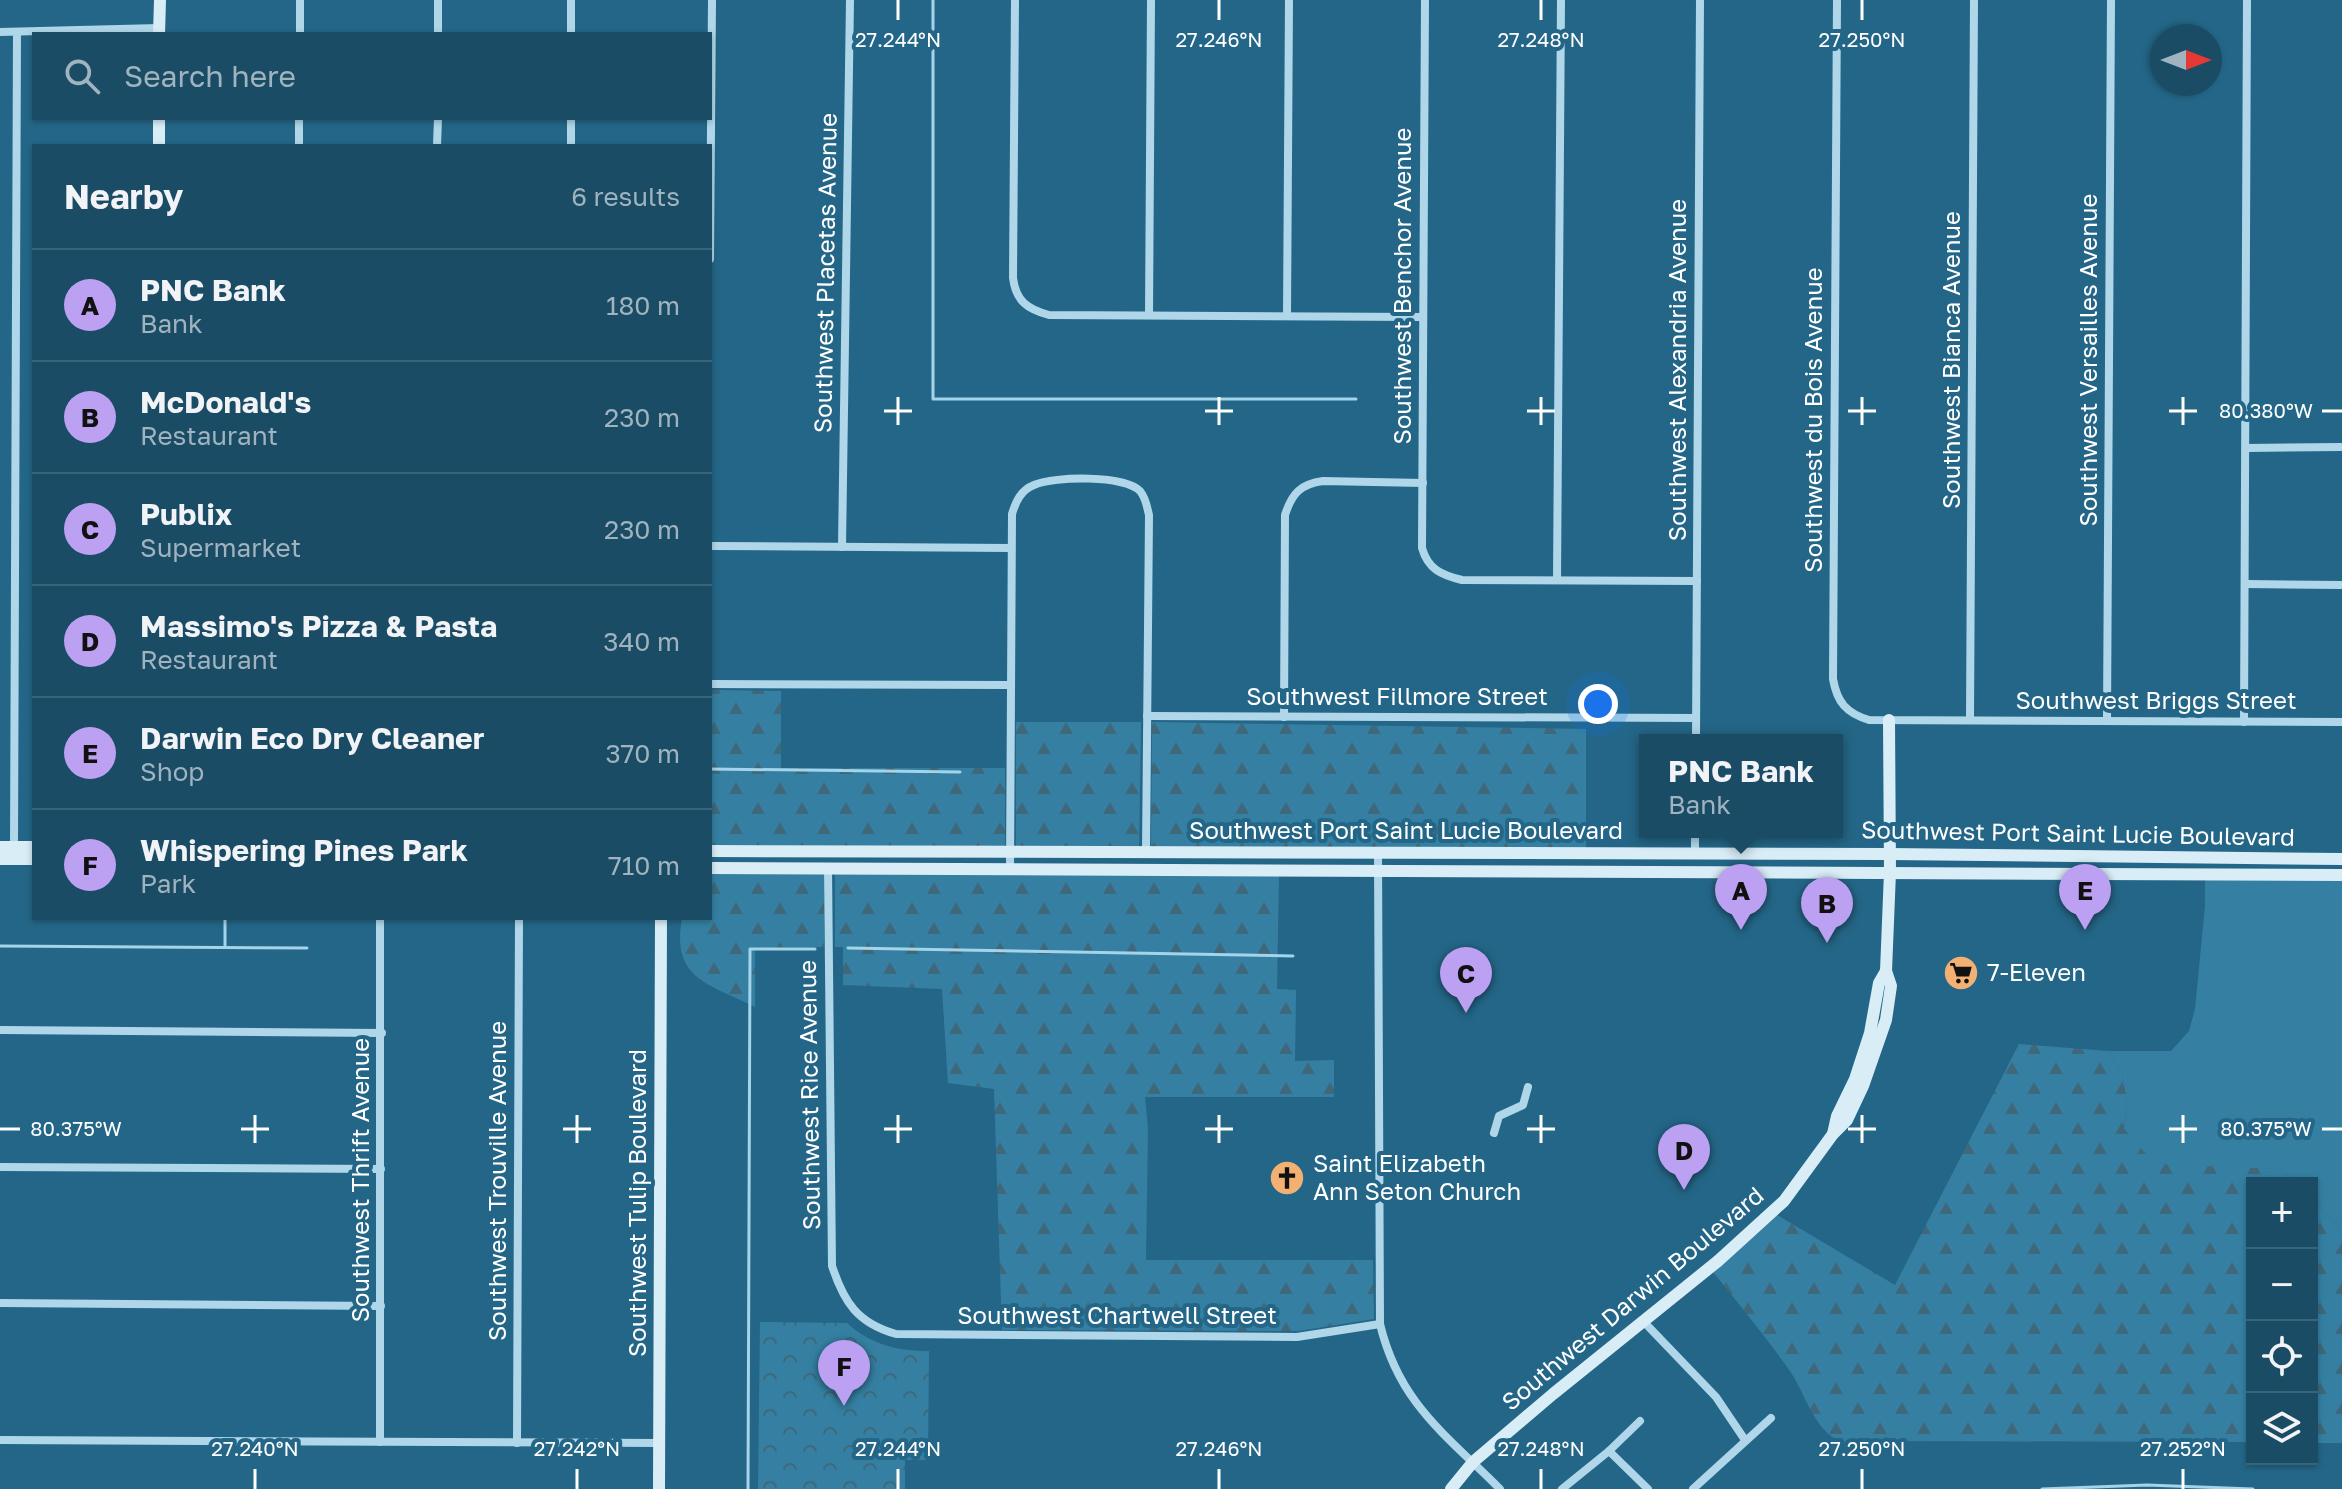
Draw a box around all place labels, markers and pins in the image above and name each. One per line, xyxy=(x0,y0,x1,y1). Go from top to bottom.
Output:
pin: A xyxy=(1715,864,1767,930)
pin: E xyxy=(2059,864,2111,930)
pin: B xyxy=(1801,877,1853,943)
pin: C xyxy=(1440,947,1492,1013)
supermarket icon: 7-Eleven xyxy=(1942,954,1980,992)
place label: 7-Eleven xyxy=(1987,957,2086,986)
pin: D xyxy=(1658,1124,1710,1190)
place label: Saint Elizabeth Ann Seton Church xyxy=(1313,1148,1521,1205)
church icon: Saint Elizabeth Ann Seton Church xyxy=(1268,1159,1306,1197)
pin: F xyxy=(818,1340,870,1406)

